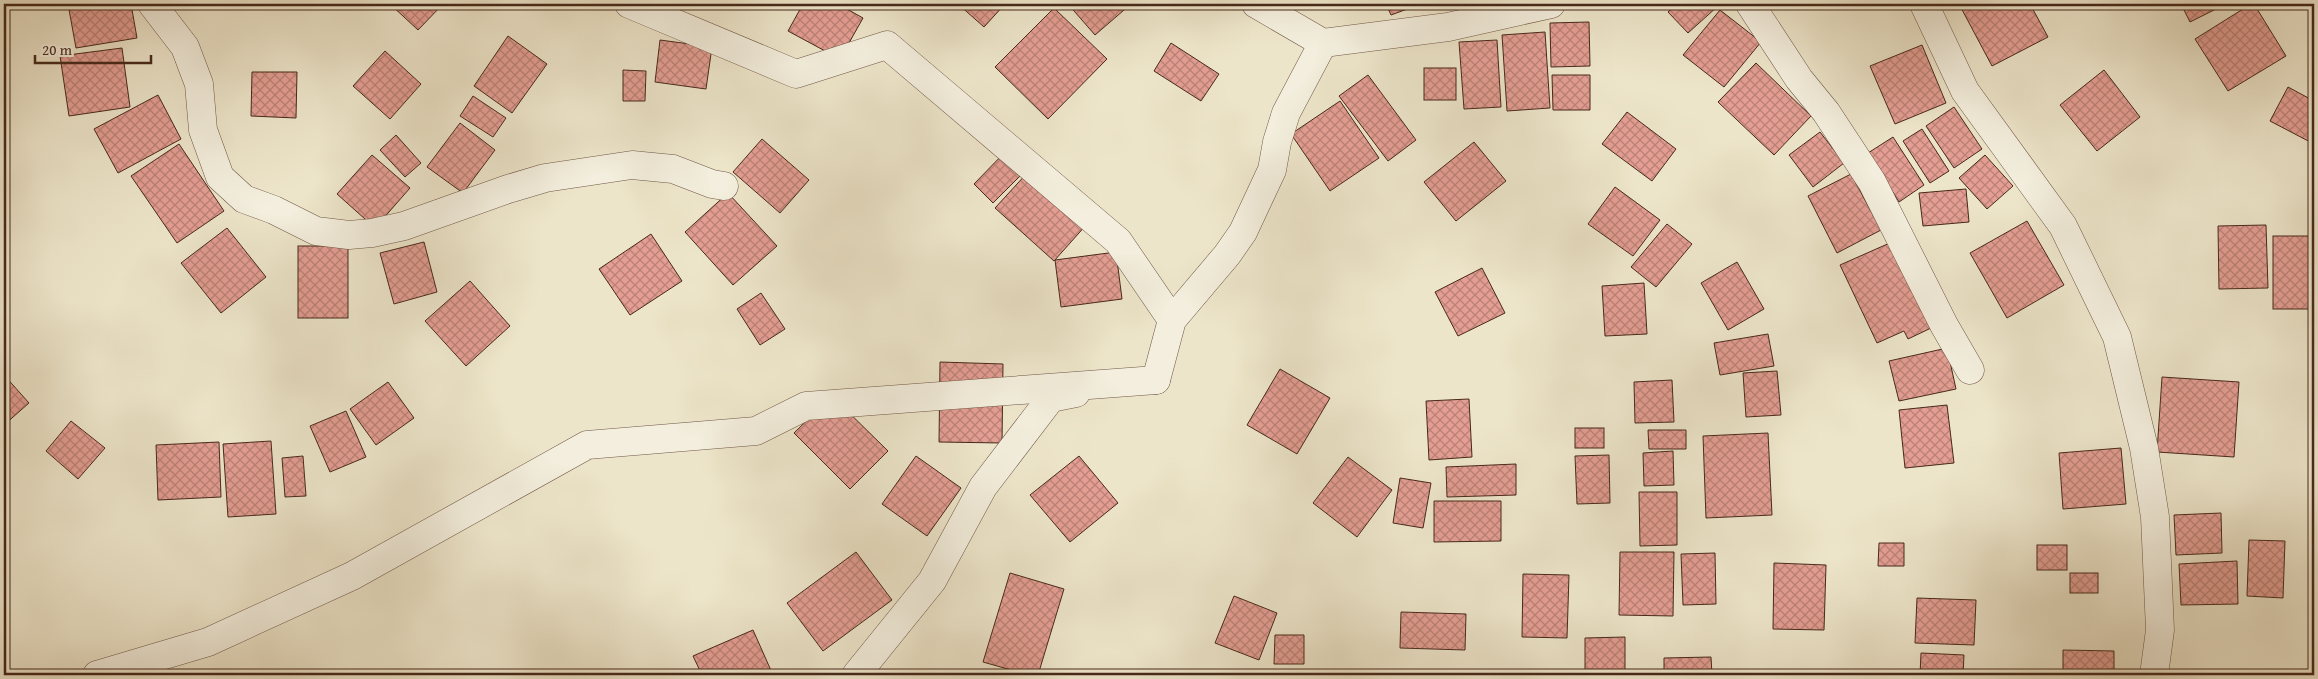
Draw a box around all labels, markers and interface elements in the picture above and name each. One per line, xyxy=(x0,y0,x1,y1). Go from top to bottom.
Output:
scale bar xyxy=(35,32,151,64)
text: 20 m xyxy=(42,39,73,60)

